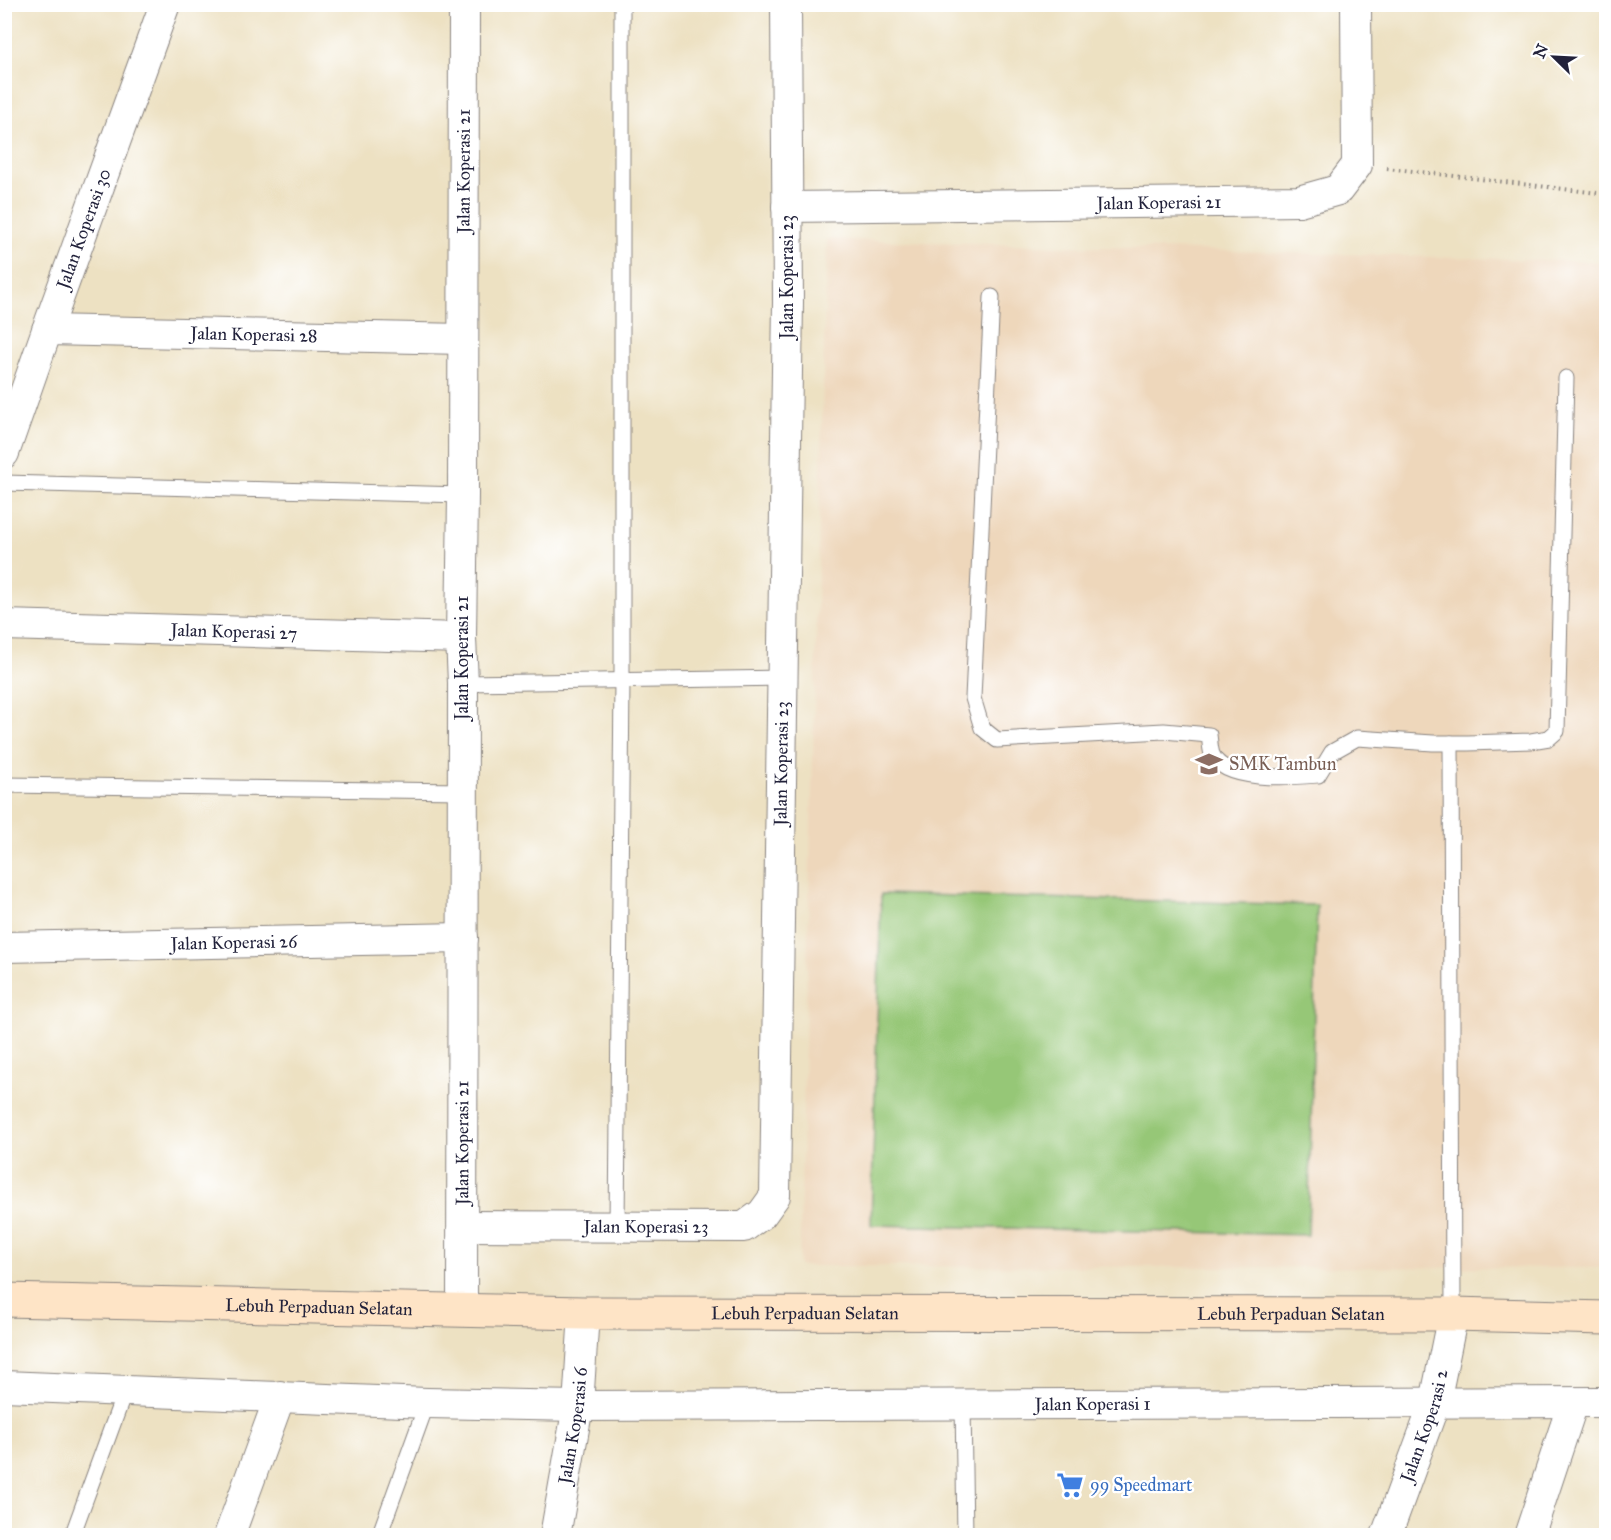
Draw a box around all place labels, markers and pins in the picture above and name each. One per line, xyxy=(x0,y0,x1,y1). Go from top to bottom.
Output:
school or university icon: SMK Tambun xyxy=(1194,749,1224,779)
place label: SMK Tambun xyxy=(1229,753,1337,775)
supermarket icon: 99 Speedmart xyxy=(1055,1470,1085,1500)
place label: 99 Speedmart xyxy=(1090,1474,1193,1496)

